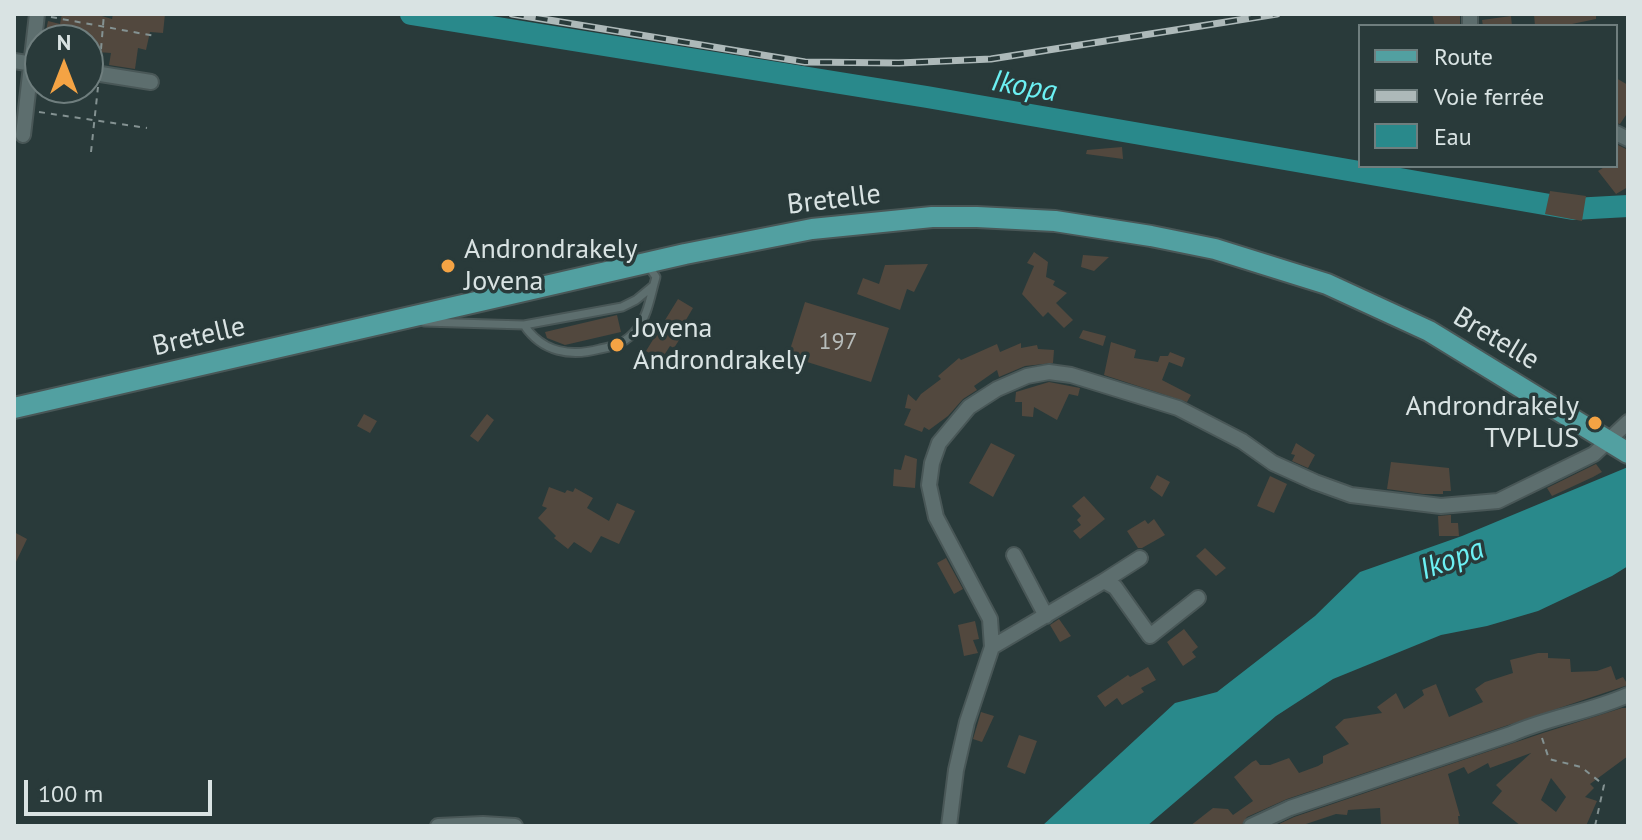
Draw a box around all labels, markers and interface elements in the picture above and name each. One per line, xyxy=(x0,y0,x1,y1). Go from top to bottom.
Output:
north arrow xyxy=(24,24,104,104)
legend xyxy=(1358,24,1618,168)
text: N xyxy=(57,28,71,56)
text: Route xyxy=(1434,41,1493,72)
water label: Ikopa xyxy=(988,64,1060,110)
text: Voie ferrée xyxy=(1434,81,1544,112)
text: Eau xyxy=(1434,121,1472,152)
street label: Bretelle xyxy=(785,178,883,222)
place label: Androndrakely Jovena xyxy=(464,233,638,299)
marker: Androndrakely Jovena xyxy=(439,257,457,275)
street label: Bretelle xyxy=(1447,300,1545,378)
street label: Bretelle xyxy=(149,310,249,364)
place label: Jovena Androndrakely xyxy=(633,312,807,378)
house number: 197 xyxy=(818,328,858,356)
marker: Jovena Androndrakely xyxy=(608,336,626,354)
place label: Androndrakely TVPLUS xyxy=(1405,390,1579,456)
marker: Androndrakely TVPLUS xyxy=(1586,414,1604,432)
water label: Ikopa xyxy=(1415,531,1489,589)
scale bar xyxy=(28,764,216,814)
text: 100 m xyxy=(38,778,103,809)

